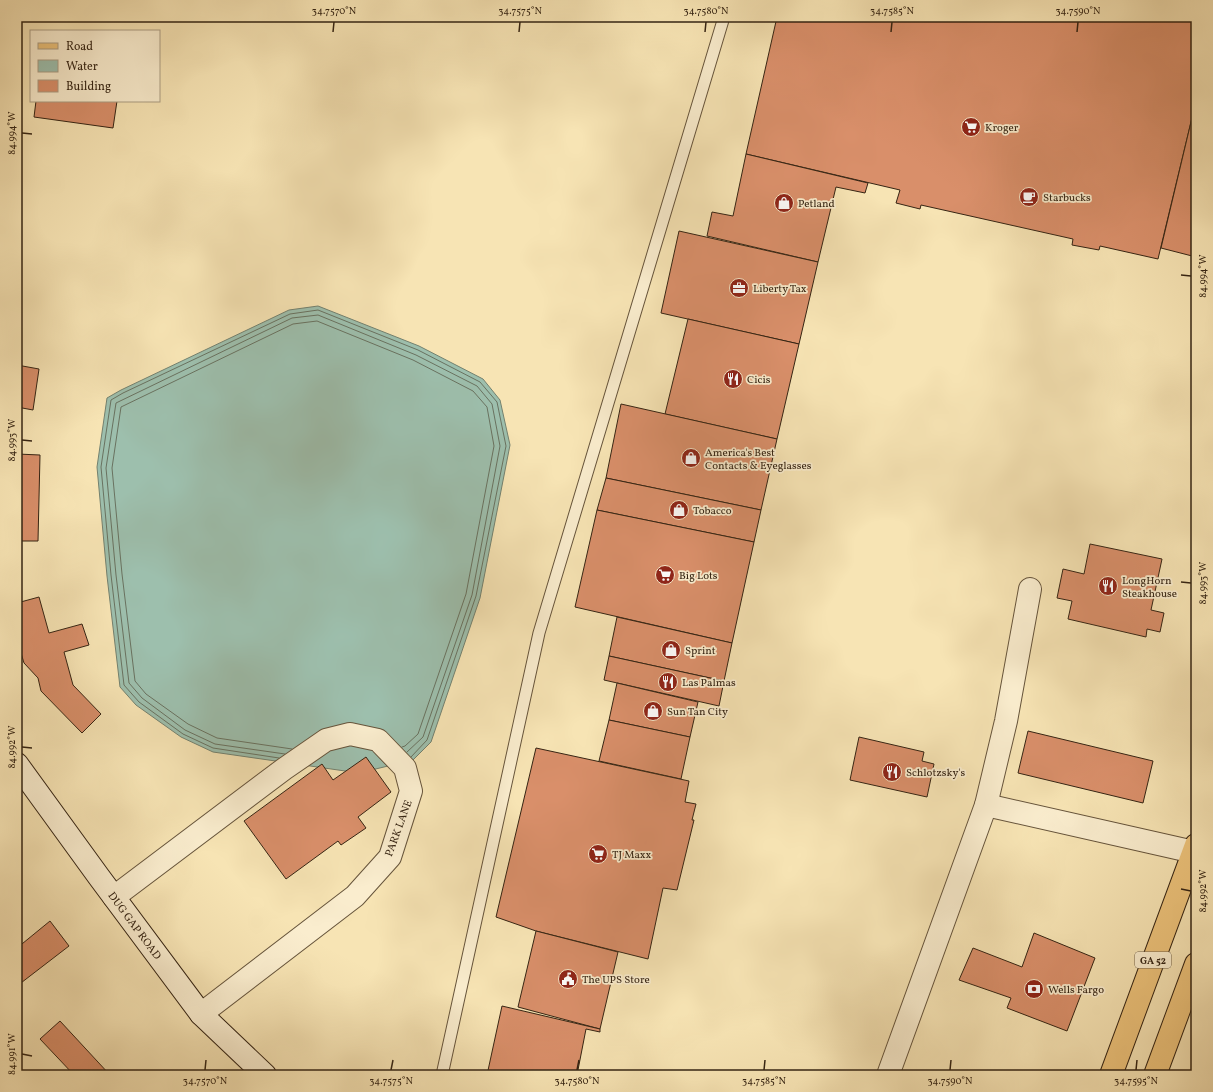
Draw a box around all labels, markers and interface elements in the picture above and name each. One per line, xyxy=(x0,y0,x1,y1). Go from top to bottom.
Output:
text: 34.7570°N xyxy=(312,4,357,18)
text: 34.7575°N xyxy=(498,4,542,18)
text: 34.7580°N xyxy=(684,4,729,18)
text: 34.7585°N xyxy=(870,4,915,18)
text: 34.7590°N xyxy=(1055,4,1101,18)
legend xyxy=(30,30,160,102)
text: Road xyxy=(66,39,93,55)
text: Water xyxy=(66,59,98,75)
text: Building xyxy=(66,79,111,95)
text: 84.994°W xyxy=(5,111,19,155)
supermarket icon: Kroger xyxy=(960,116,982,138)
place label: Kroger xyxy=(985,121,1019,136)
cafe icon: Starbucks xyxy=(1018,186,1040,208)
place label: Starbucks xyxy=(1043,191,1091,206)
shop icon: Petland xyxy=(773,192,795,214)
place label: Petland xyxy=(798,197,835,212)
text: 84.994°W xyxy=(1196,254,1210,298)
office icon: Liberty Tax xyxy=(728,277,750,299)
place label: Liberty Tax xyxy=(753,282,807,297)
restaurant icon: Cicis xyxy=(722,368,744,390)
place label: Cicis xyxy=(747,373,771,388)
text: 84.993°W xyxy=(5,419,19,461)
place label: America's Best Contacts & Eyeglasses xyxy=(705,446,812,474)
shop icon: America's Best Contacts & Eyeglasses xyxy=(680,447,702,469)
shop icon: Tobacco xyxy=(668,499,690,521)
place label: Tobacco xyxy=(693,504,732,519)
text: 84.993°W xyxy=(1196,562,1210,604)
supermarket icon: Big Lots xyxy=(654,564,676,586)
place label: Big Lots xyxy=(679,569,718,584)
place label: LongHorn Steakhouse xyxy=(1122,574,1177,602)
restaurant icon: LongHorn Steakhouse xyxy=(1097,575,1119,597)
shop icon: Sprint xyxy=(660,639,682,661)
place label: Sprint xyxy=(685,644,716,659)
restaurant icon: Las Palmas xyxy=(657,671,679,693)
place label: Las Palmas xyxy=(682,676,736,691)
shop icon: Sun Tan City xyxy=(642,700,664,722)
place label: Sun Tan City xyxy=(667,705,728,720)
text: 84.992°W xyxy=(5,725,19,769)
restaurant icon: Schlotzsky's xyxy=(881,761,903,783)
place label: Schlotzsky's xyxy=(906,766,966,781)
street label: PARK LANE xyxy=(382,798,417,859)
supermarket icon: TJ Maxx xyxy=(587,843,609,865)
place label: TJ Maxx xyxy=(612,848,652,863)
text: 84.992°W xyxy=(1196,869,1210,913)
street label: DUG GAP ROAD xyxy=(104,889,164,963)
road number: GA 52 xyxy=(1135,952,1171,968)
public building icon: The UPS Store xyxy=(557,968,579,990)
place label: The UPS Store xyxy=(582,973,650,988)
bank icon: Wells Fargo xyxy=(1023,978,1045,1000)
place label: Wells Fargo xyxy=(1048,983,1104,998)
text: 84.991°W xyxy=(5,1033,19,1075)
text: 34.7570°N xyxy=(183,1074,228,1088)
text: 34.7575°N xyxy=(369,1074,413,1088)
text: 34.7580°N xyxy=(555,1074,600,1088)
text: 34.7585°N xyxy=(742,1074,787,1088)
text: 34.7590°N xyxy=(927,1074,973,1088)
text: 34.7595°N xyxy=(1114,1074,1158,1088)

